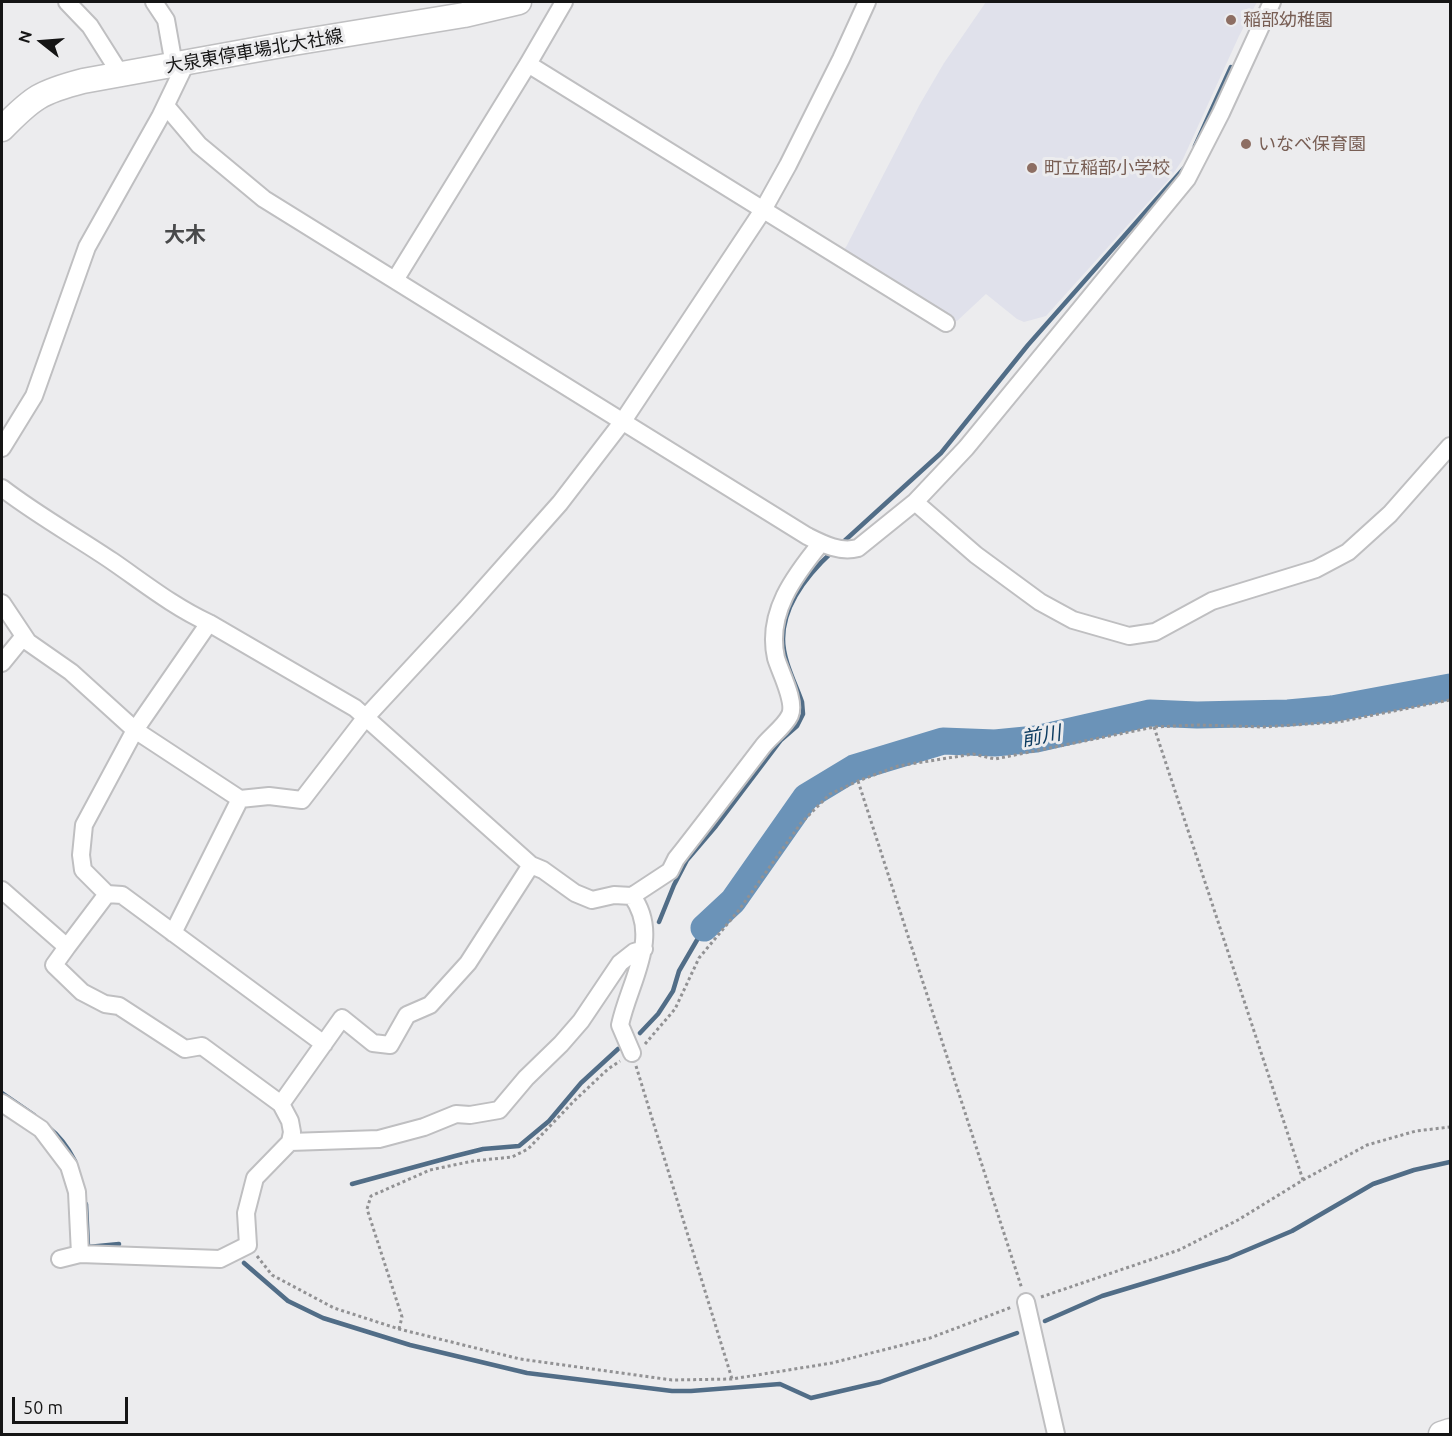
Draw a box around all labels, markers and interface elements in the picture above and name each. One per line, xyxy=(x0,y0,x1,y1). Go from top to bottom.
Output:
place label: 稲部幼稚園 xyxy=(1243,9,1333,31)
north arrow xyxy=(12,12,72,72)
marker: 稲部幼稚園 xyxy=(1224,13,1238,27)
street label: 大泉東停車場北大社線 xyxy=(163,25,345,77)
text: N xyxy=(14,28,35,45)
place label: いなべ保育園 xyxy=(1258,133,1366,155)
marker: いなべ保育園 xyxy=(1239,137,1253,151)
place label: 町立稲部小学校 xyxy=(1044,157,1170,179)
marker: 町立稲部小学校 xyxy=(1025,161,1039,175)
district label: 大木 xyxy=(164,222,206,248)
water label: 前川 xyxy=(1019,721,1063,751)
scale bar xyxy=(15,1385,130,1423)
text: 50 m xyxy=(23,1397,63,1417)

